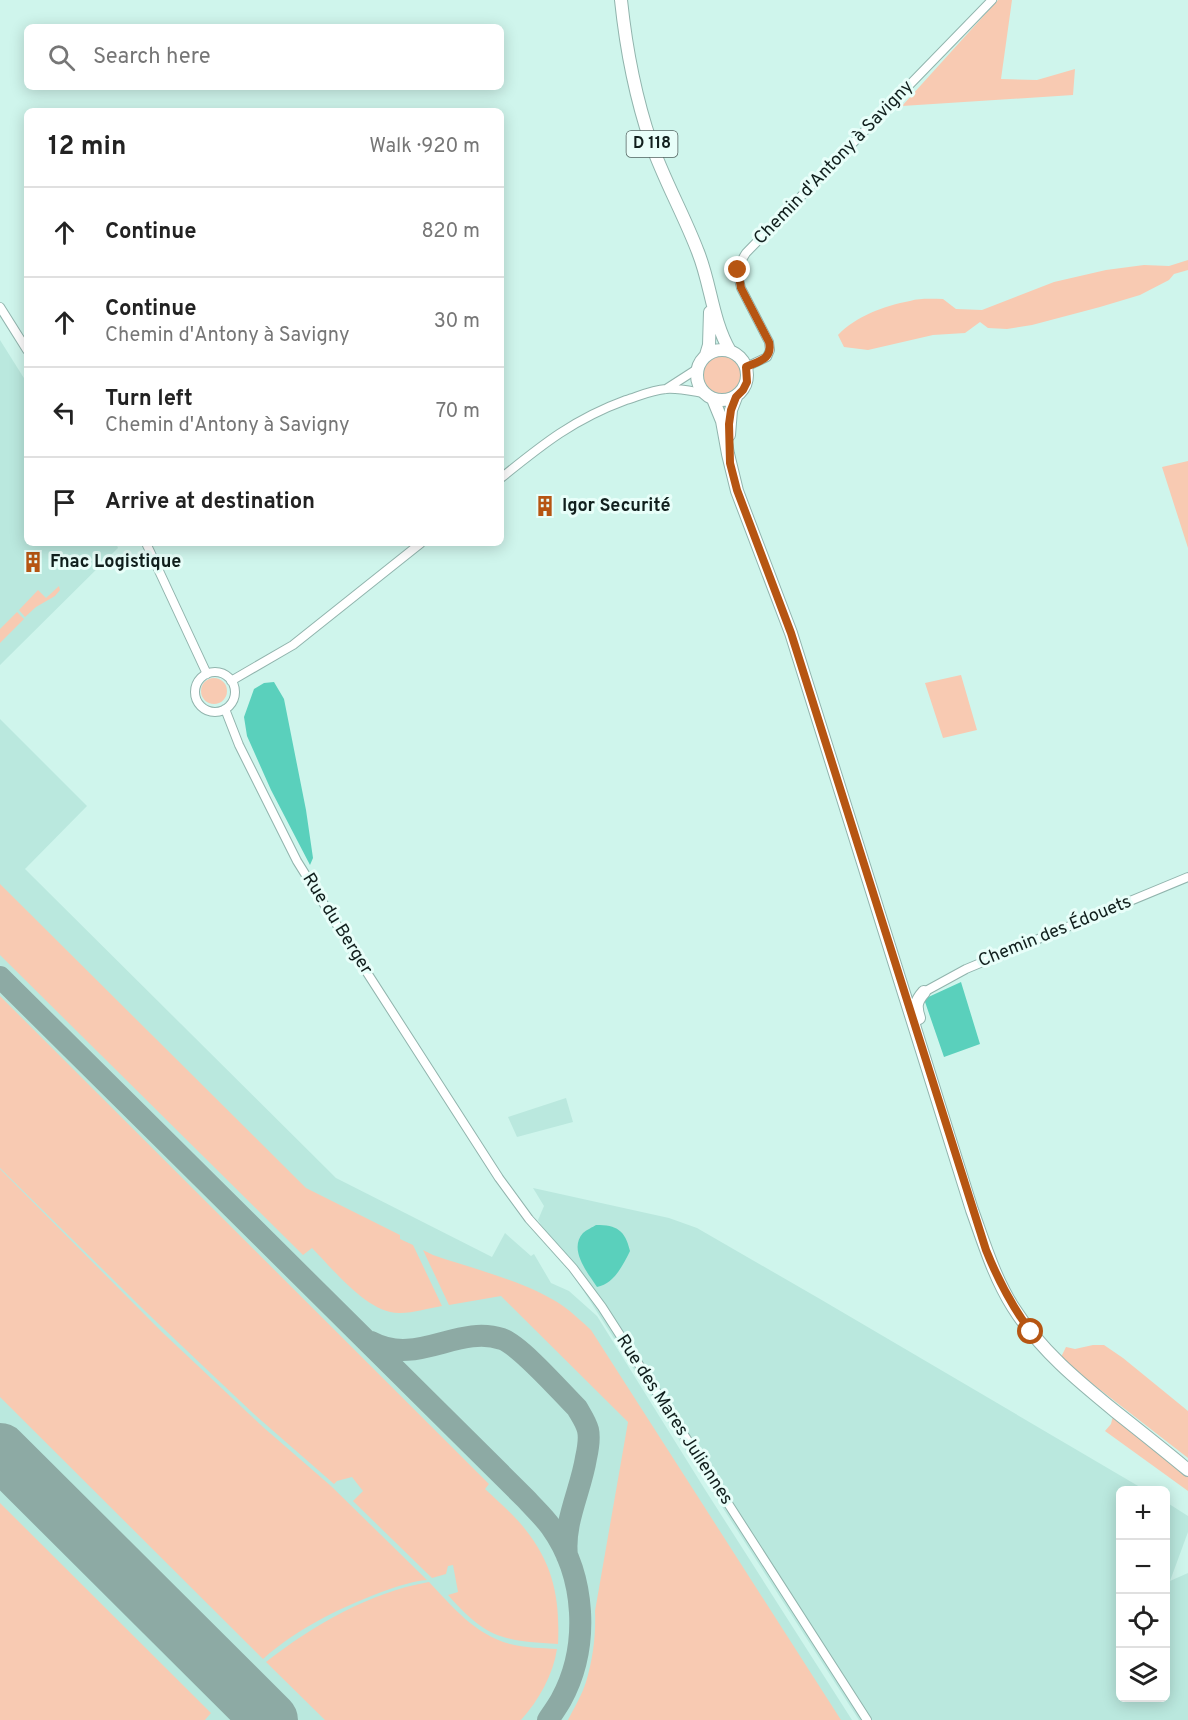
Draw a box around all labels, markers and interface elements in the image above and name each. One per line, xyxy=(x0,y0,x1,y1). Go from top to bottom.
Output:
search box xyxy=(24,24,504,90)
icon: search xyxy=(45,41,78,74)
text: Search here xyxy=(93,44,211,71)
street label: Chemin d'Antony à Savigny xyxy=(749,76,919,250)
text: 12 min xyxy=(48,131,126,164)
road number: D 118 xyxy=(626,131,678,157)
text: Walk · 920 m xyxy=(369,134,480,160)
icon: ahead xyxy=(48,216,81,249)
text: Continue xyxy=(105,219,196,246)
text: 820 m xyxy=(421,219,480,245)
route end xyxy=(724,256,750,282)
text: Continue xyxy=(105,296,196,323)
icon: ahead xyxy=(48,306,81,339)
text: 30 m xyxy=(434,309,480,335)
text: Chemin d'Antony à Savigny xyxy=(105,323,350,349)
text: Turn left xyxy=(105,386,193,413)
icon: left xyxy=(48,396,81,429)
text: 70 m xyxy=(436,399,480,425)
text: Chemin d'Antony à Savigny xyxy=(105,413,350,439)
icon: arrive xyxy=(48,486,81,519)
text: Arrive at destination xyxy=(105,489,315,516)
building icon: Igor Securité xyxy=(533,494,557,518)
place label: Igor Securité xyxy=(562,495,670,518)
building icon: Fnac Logistique xyxy=(21,550,45,574)
place label: Fnac Logistique xyxy=(50,551,181,574)
street label: Rue du Berger xyxy=(297,869,377,979)
street label: Chemin des Édouets xyxy=(974,889,1135,973)
route start xyxy=(1017,1318,1043,1344)
street label: Rue des Mares Juliennes xyxy=(610,1331,738,1509)
map controls xyxy=(1116,1486,1170,1702)
button: + xyxy=(1116,1486,1170,1540)
button: − xyxy=(1116,1540,1170,1594)
button: locate xyxy=(1116,1594,1170,1648)
button: layers xyxy=(1116,1648,1170,1702)

